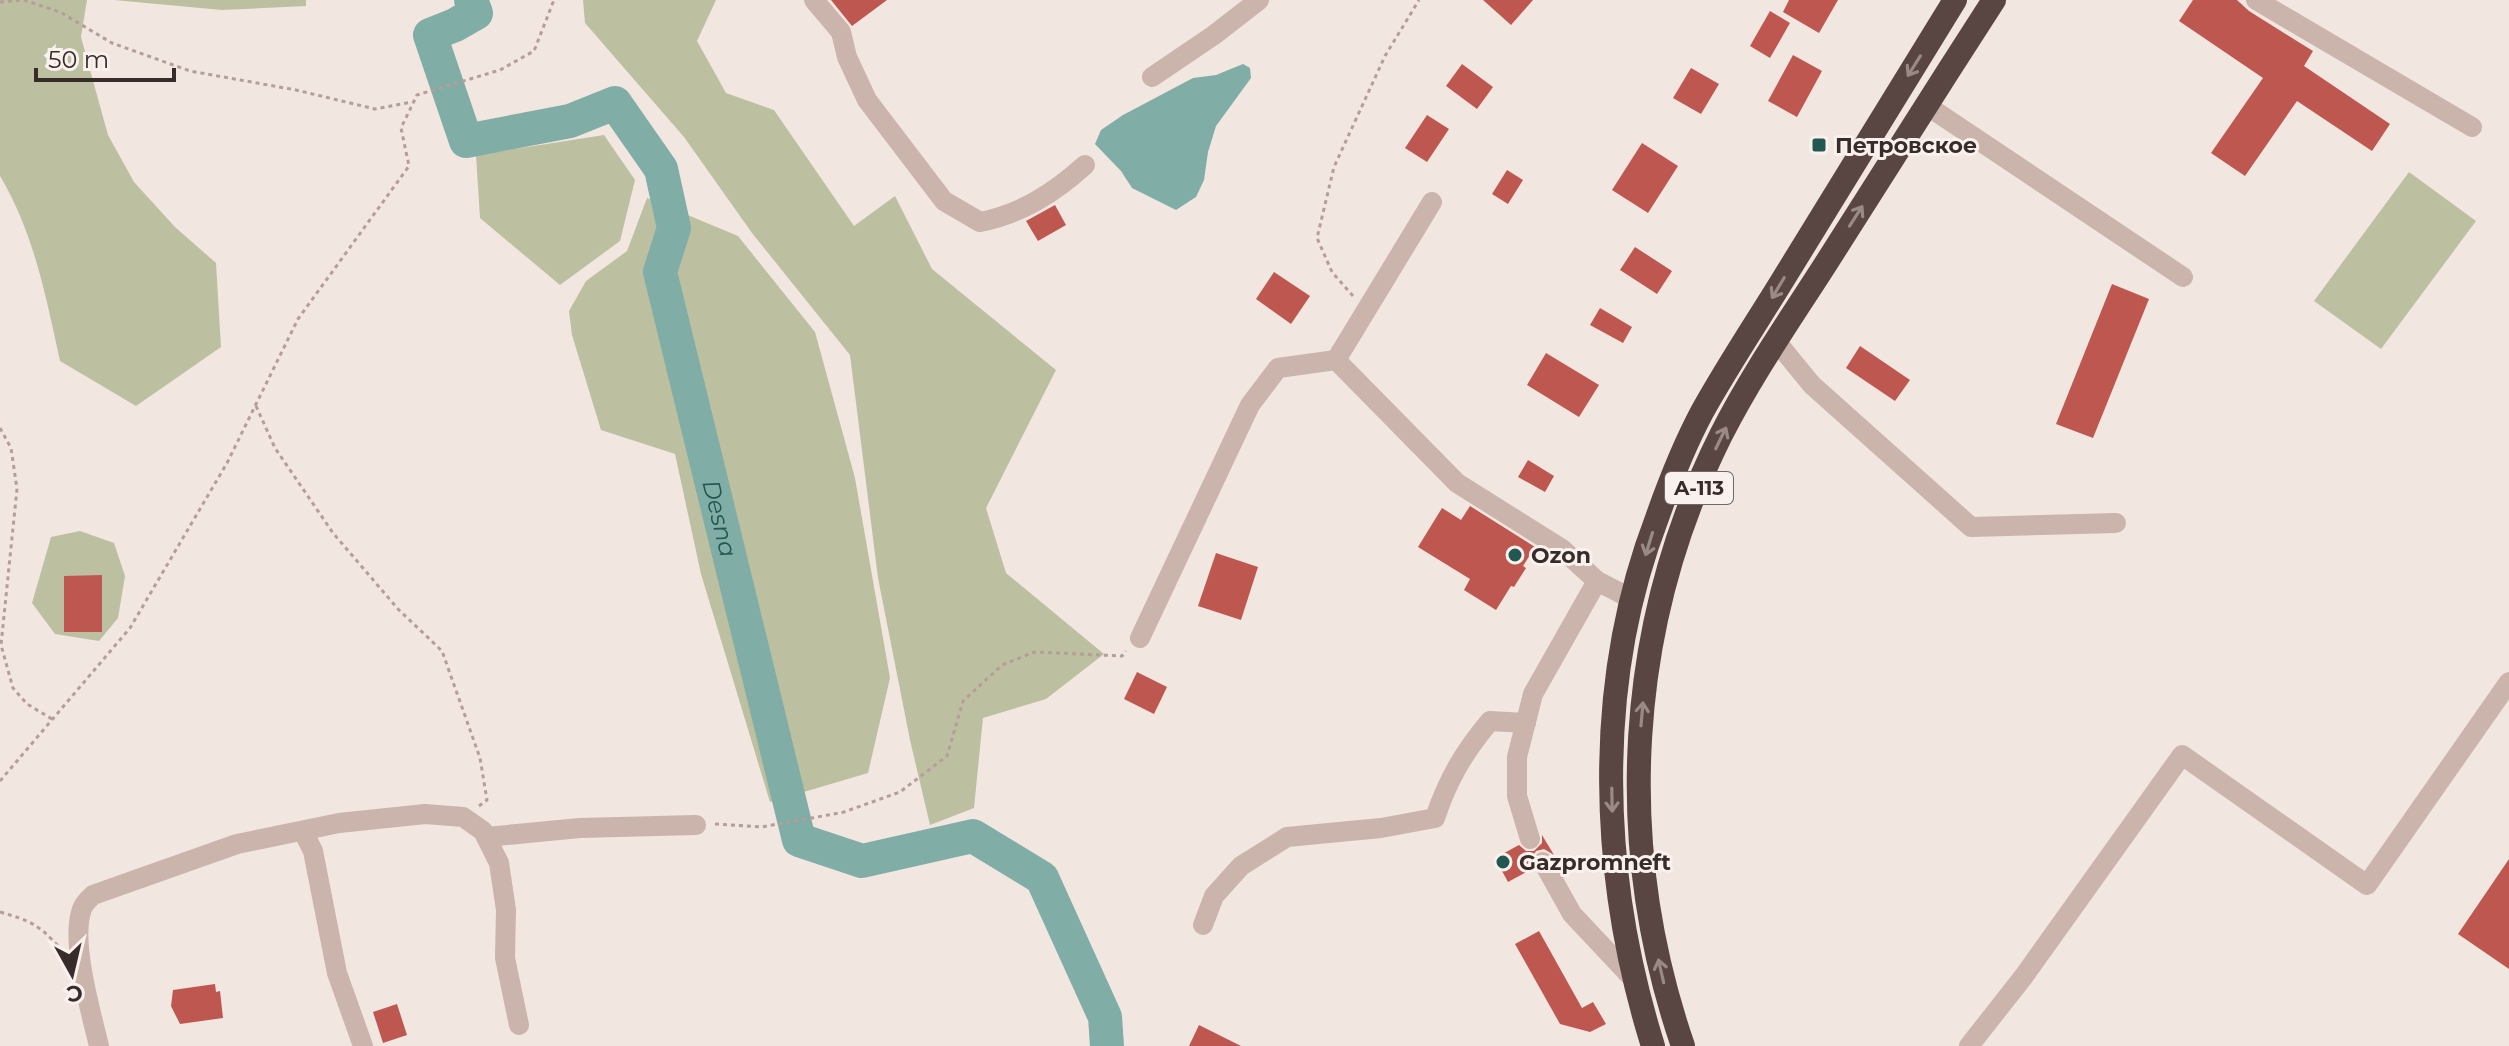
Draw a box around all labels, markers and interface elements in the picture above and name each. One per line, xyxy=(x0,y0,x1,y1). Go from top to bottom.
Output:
scale bar xyxy=(36,32,174,82)
text: 50 m xyxy=(48,45,109,74)
one-way arrow xyxy=(1905,54,1921,77)
place label: Петровское xyxy=(1835,132,1977,159)
marker: Петровское xyxy=(1810,136,1828,154)
one-way arrow xyxy=(1848,205,1864,228)
one-way arrow xyxy=(1769,276,1785,299)
one-way arrow xyxy=(1714,427,1729,451)
road number: А-113 xyxy=(1665,472,1733,504)
water label: Desna xyxy=(697,477,744,560)
one-way arrow xyxy=(1640,531,1655,557)
place label: Ozon xyxy=(1531,542,1591,569)
marker: Ozon xyxy=(1506,546,1524,564)
one-way arrow xyxy=(1634,701,1649,727)
one-way arrow xyxy=(1604,786,1620,813)
place label: Gazpromneft xyxy=(1519,849,1671,876)
marker: Gazpromneft xyxy=(1494,853,1512,871)
north arrow xyxy=(32,934,112,1014)
one-way arrow xyxy=(1653,959,1668,985)
text: С xyxy=(65,979,85,1008)

